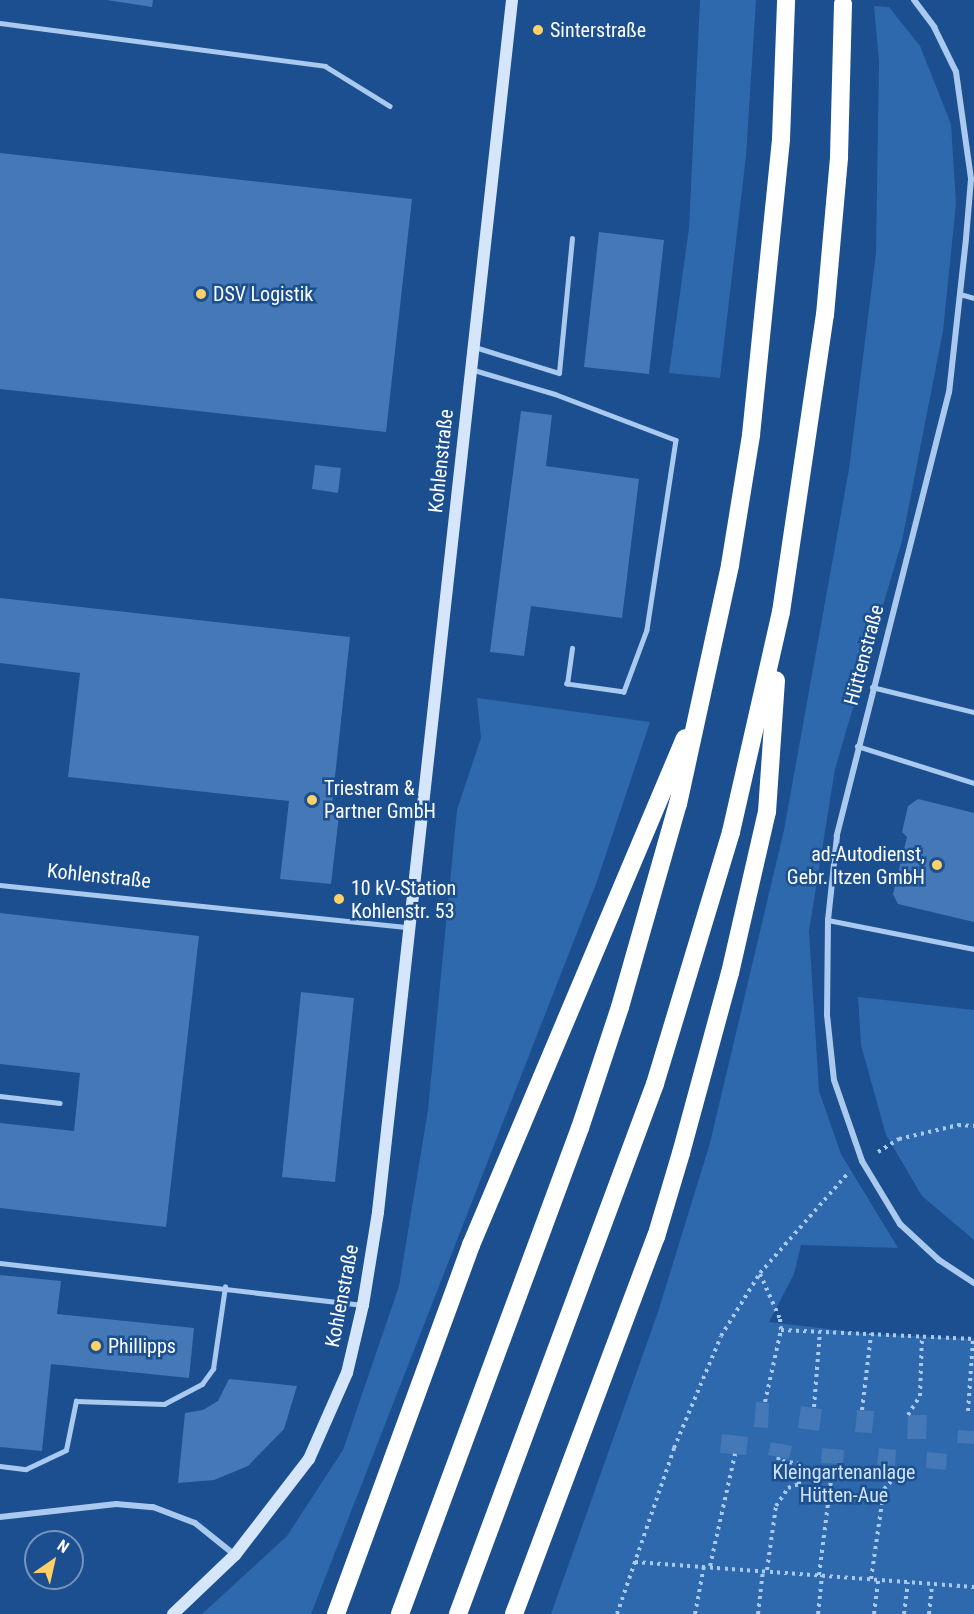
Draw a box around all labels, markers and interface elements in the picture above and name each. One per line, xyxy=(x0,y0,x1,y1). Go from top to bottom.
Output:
place label: Sinterstraße xyxy=(550,18,646,42)
marker: Sinterstraße xyxy=(531,23,545,37)
place label: DSV Logistik xyxy=(213,282,313,306)
marker: DSV Logistik xyxy=(194,287,208,301)
street label: Kohlenstraße xyxy=(424,408,458,514)
street label: Hüttenstraße xyxy=(839,602,889,708)
place label: Triestram & Partner GmbH xyxy=(324,777,436,824)
marker: Triestram & Partner GmbH xyxy=(305,793,319,807)
place label: ad-Autodienst, Gebr. Itzen GmbH xyxy=(787,842,925,889)
marker: ad-Autodienst, Gebr. Itzen GmbH xyxy=(930,858,944,872)
street label: Kohlenstraße xyxy=(46,859,152,893)
place label: 10 kV-Station Kohlenstr. 53 xyxy=(351,876,456,923)
marker: 10 kV-Station Kohlenstr. 53 xyxy=(332,892,346,906)
street label: Kohlenstraße xyxy=(320,1243,364,1349)
place label: Phillipps xyxy=(108,1334,176,1358)
marker: Phillipps xyxy=(89,1339,103,1353)
park label: Kleingartenanlage Hütten-Aue xyxy=(773,1461,915,1508)
north arrow xyxy=(24,1530,84,1590)
text: N xyxy=(54,1536,73,1557)

